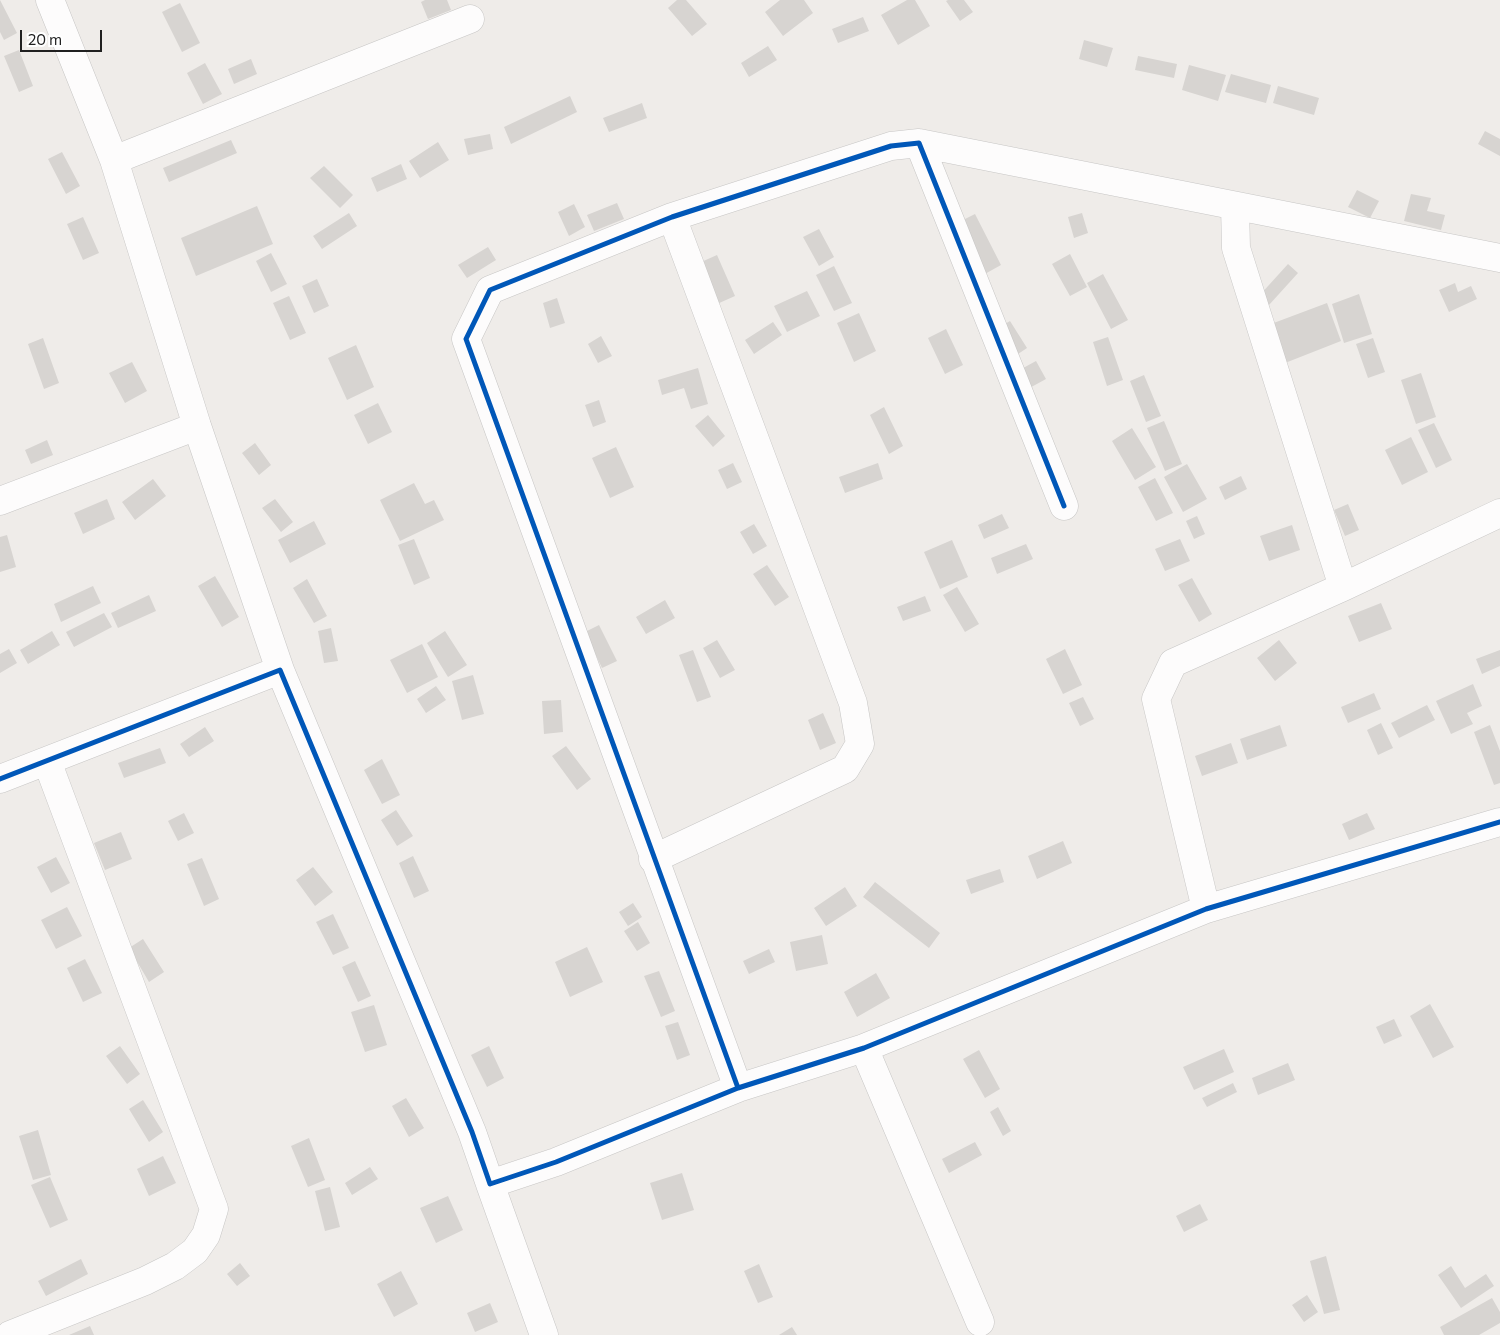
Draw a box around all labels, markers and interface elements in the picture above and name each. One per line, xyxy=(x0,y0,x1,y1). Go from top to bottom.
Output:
scale bar xyxy=(22,20,105,52)
text: 20 m xyxy=(28,30,62,48)

